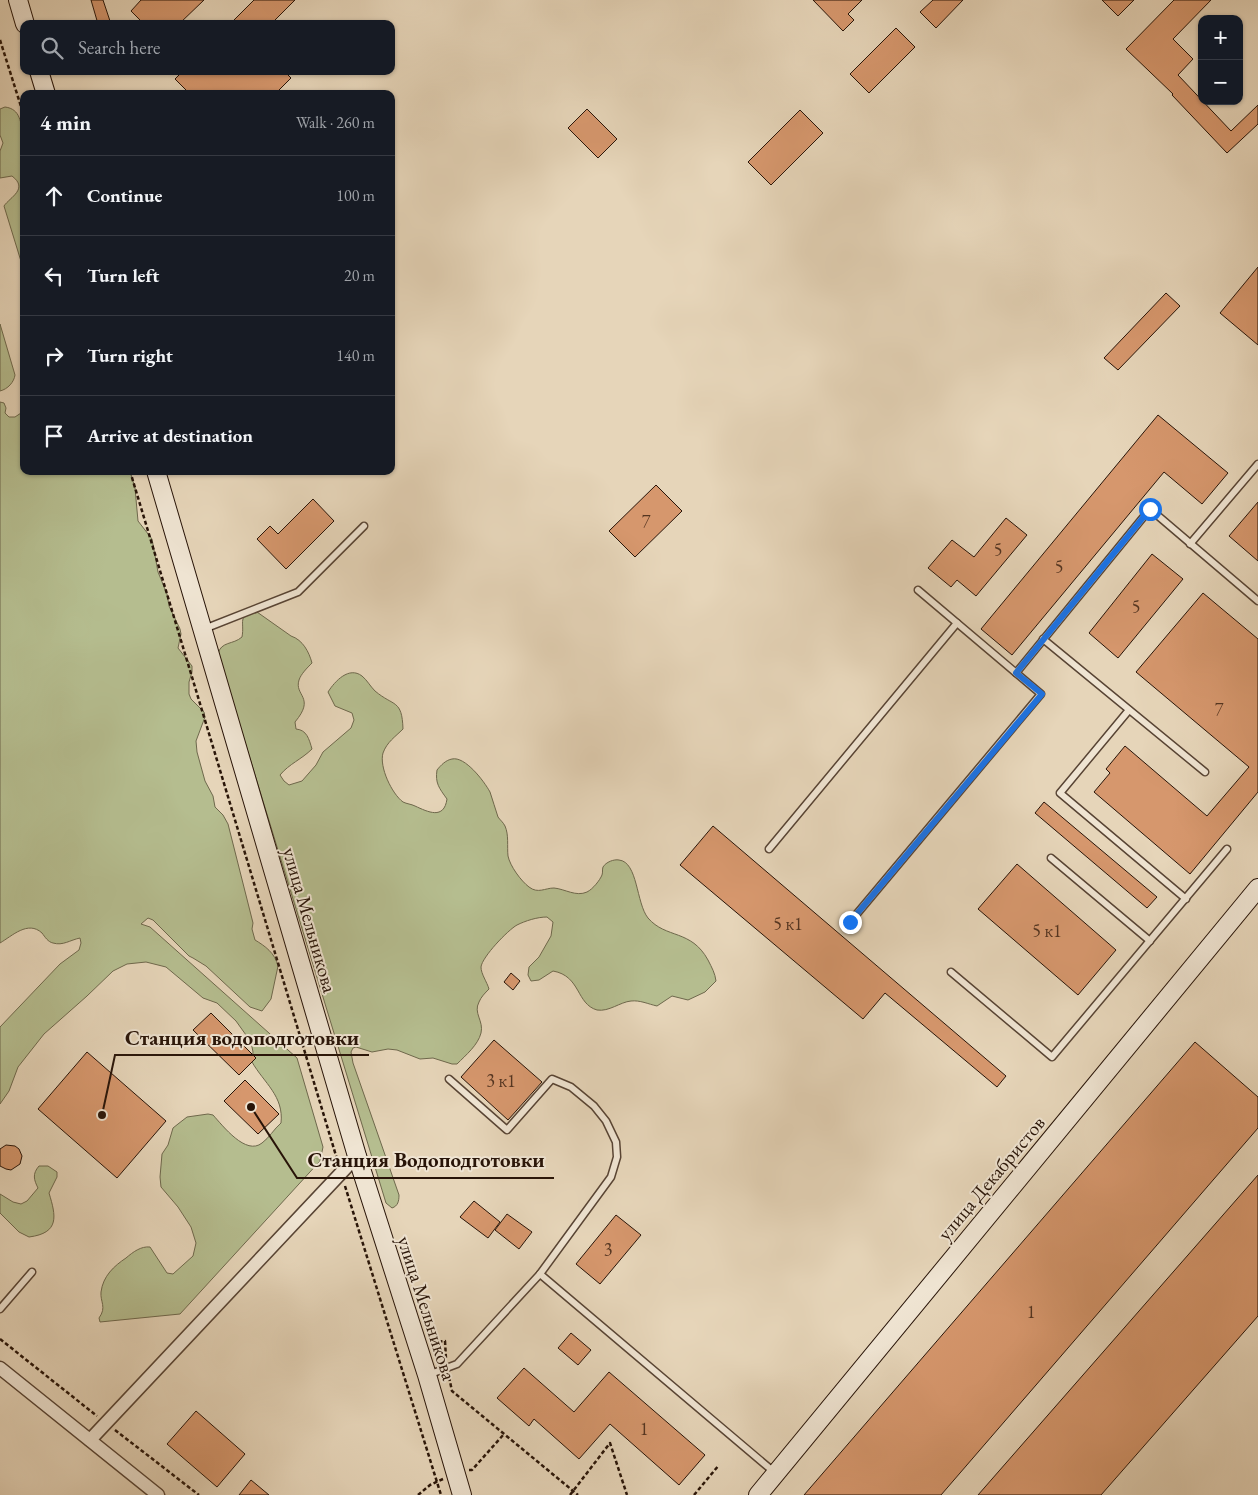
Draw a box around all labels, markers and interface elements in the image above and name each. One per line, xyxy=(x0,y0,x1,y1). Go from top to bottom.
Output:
map controls xyxy=(1198,15,1243,105)
button: + xyxy=(1198,15,1243,60)
search box xyxy=(20,20,395,75)
icon: search xyxy=(38,34,66,62)
text: Search here xyxy=(78,35,160,60)
button: − xyxy=(1198,60,1243,105)
text: 4 min xyxy=(40,109,91,136)
text: Walk · 260 m xyxy=(296,112,375,133)
icon: ahead xyxy=(40,182,68,210)
text: Continue xyxy=(87,183,162,208)
text: 100 m xyxy=(336,185,375,206)
icon: left xyxy=(40,262,68,290)
text: Turn left xyxy=(87,263,159,288)
text: 20 m xyxy=(344,265,375,286)
icon: right xyxy=(40,342,68,370)
text: Turn right xyxy=(87,343,173,368)
text: 140 m xyxy=(336,345,375,366)
icon: arrive xyxy=(40,422,68,450)
text: Arrive at destination xyxy=(87,423,253,448)
route start xyxy=(1139,498,1162,521)
house number: 7 xyxy=(642,510,651,533)
house number: 5 xyxy=(994,538,1002,561)
house number: 5 xyxy=(1055,555,1063,578)
house number: 5 xyxy=(1132,595,1140,618)
house number: 7 xyxy=(1215,698,1224,721)
street label: улица Мельникова xyxy=(277,844,343,996)
route end xyxy=(839,911,862,934)
house number: 5 к1 xyxy=(773,912,803,935)
house number: 5 к1 xyxy=(1032,919,1062,942)
callout: Станция водоподготовки xyxy=(115,1019,369,1055)
text: Станция водоподготовки xyxy=(125,1024,359,1051)
house number: 3 к1 xyxy=(486,1069,516,1092)
street label: улица Декабристов xyxy=(931,1110,1051,1246)
callout: Станция Водоподготовки xyxy=(297,1142,554,1178)
text: Станция Водоподготовки xyxy=(307,1146,545,1173)
street label: улица Мельникова xyxy=(391,1233,463,1383)
house number: 3 xyxy=(604,1238,612,1261)
house number: 1 xyxy=(1027,1300,1035,1323)
house number: 1 xyxy=(640,1417,648,1440)

